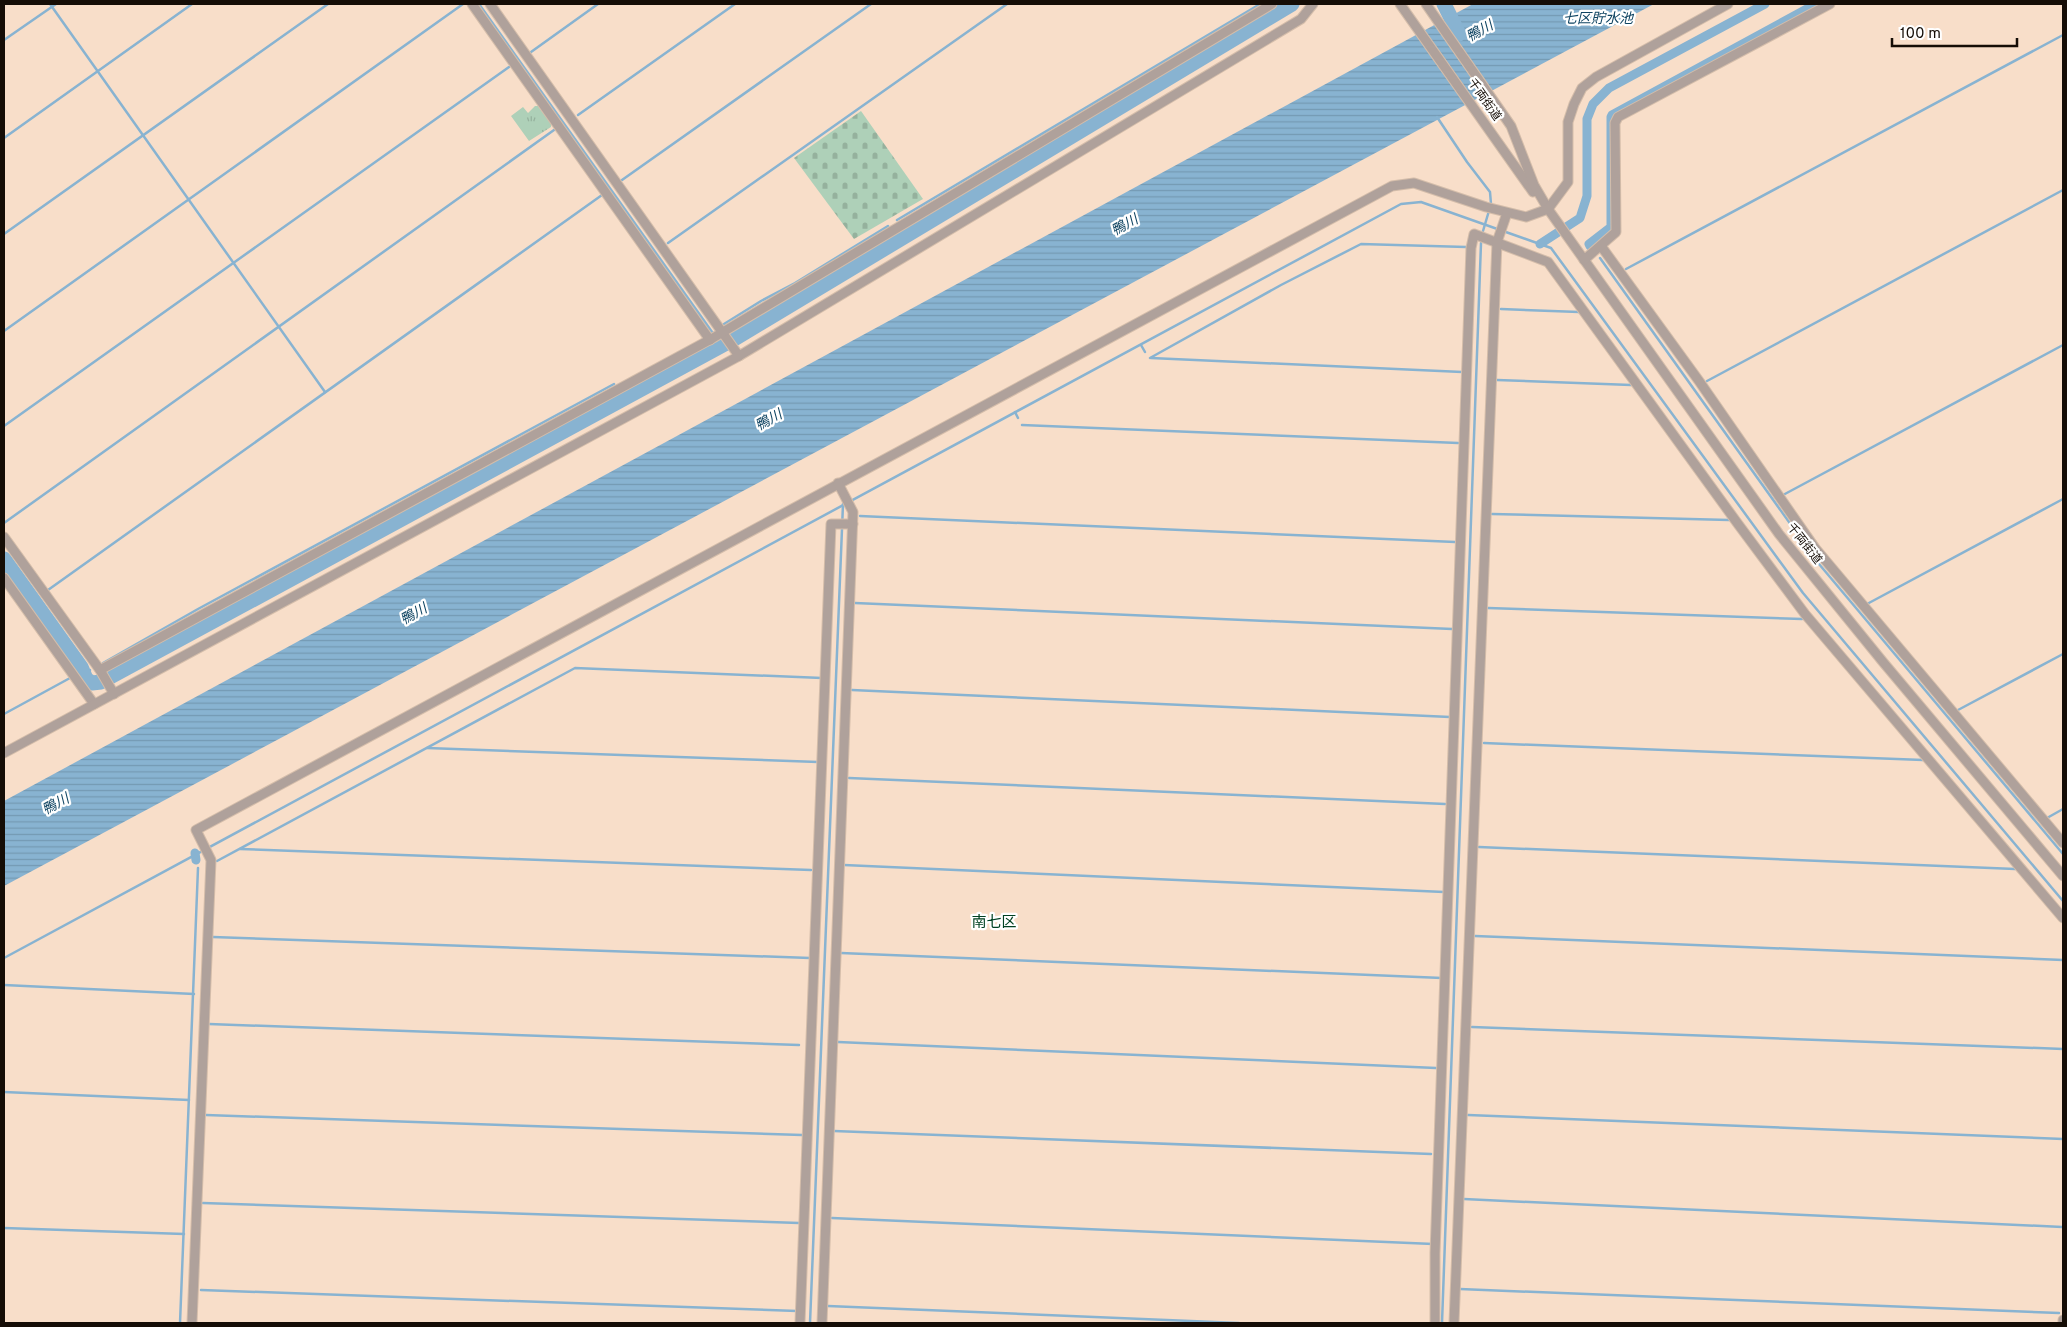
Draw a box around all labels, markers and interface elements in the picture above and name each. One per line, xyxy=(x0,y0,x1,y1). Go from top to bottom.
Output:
water label: 七区貯水池 xyxy=(1563,11,1635,28)
scale bar xyxy=(1892,15,2017,47)
water label: 鴨川 xyxy=(1464,17,1498,46)
text: 100 m xyxy=(1900,25,1941,44)
street label: 千両街道 xyxy=(1464,76,1504,124)
water label: 鴨川 xyxy=(1109,211,1143,240)
water label: 鴨川 xyxy=(753,406,787,435)
street label: 千両街道 xyxy=(1783,520,1825,568)
water label: 鴨川 xyxy=(398,600,432,629)
water label: 鴨川 xyxy=(40,790,74,819)
district label: 南七区 xyxy=(971,914,1017,933)

